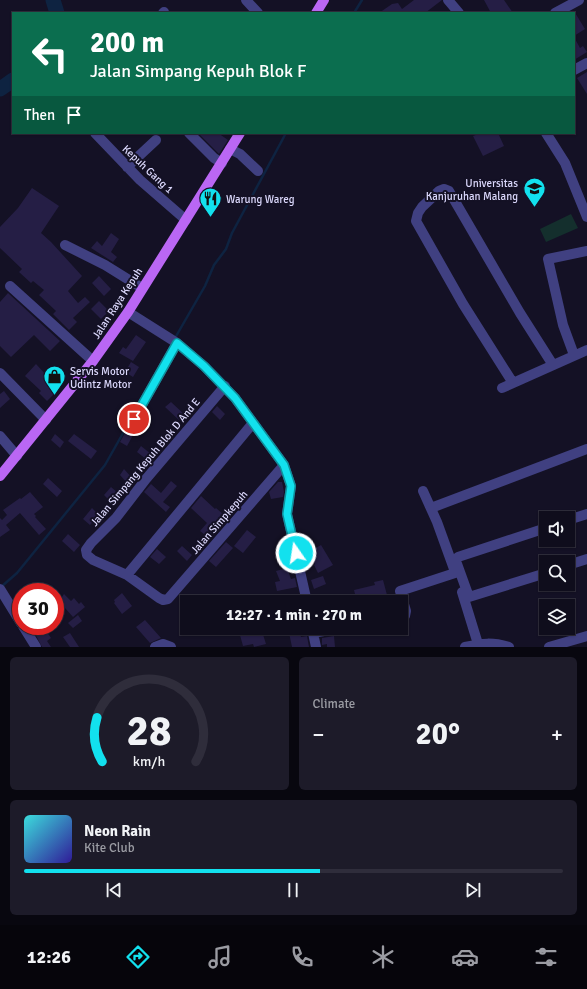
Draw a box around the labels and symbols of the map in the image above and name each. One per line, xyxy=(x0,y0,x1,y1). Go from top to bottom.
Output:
street label: Kepuh Gang 1 xyxy=(119,142,176,196)
school or university icon: Universitas Kanjuruhan Malang xyxy=(521,176,547,209)
place label: Universitas Kanjuruhan Malang xyxy=(426,177,518,203)
restaurant icon: Warung Wareg xyxy=(197,186,223,219)
place label: Warung Wareg xyxy=(226,193,295,206)
street label: Jalan Raya Kepuh xyxy=(90,265,145,341)
shop icon: Servis Motor Udintz Motor xyxy=(41,364,67,397)
place label: Servis Motor Udintz Motor xyxy=(70,365,132,391)
street label: Jalan Simpang Kepuh Blok D And E xyxy=(88,396,203,529)
pin xyxy=(117,402,151,436)
street label: Jalan Simpkepuh xyxy=(188,488,250,557)
position arrow xyxy=(275,532,317,574)
speed limit sign: 30 xyxy=(12,583,64,635)

